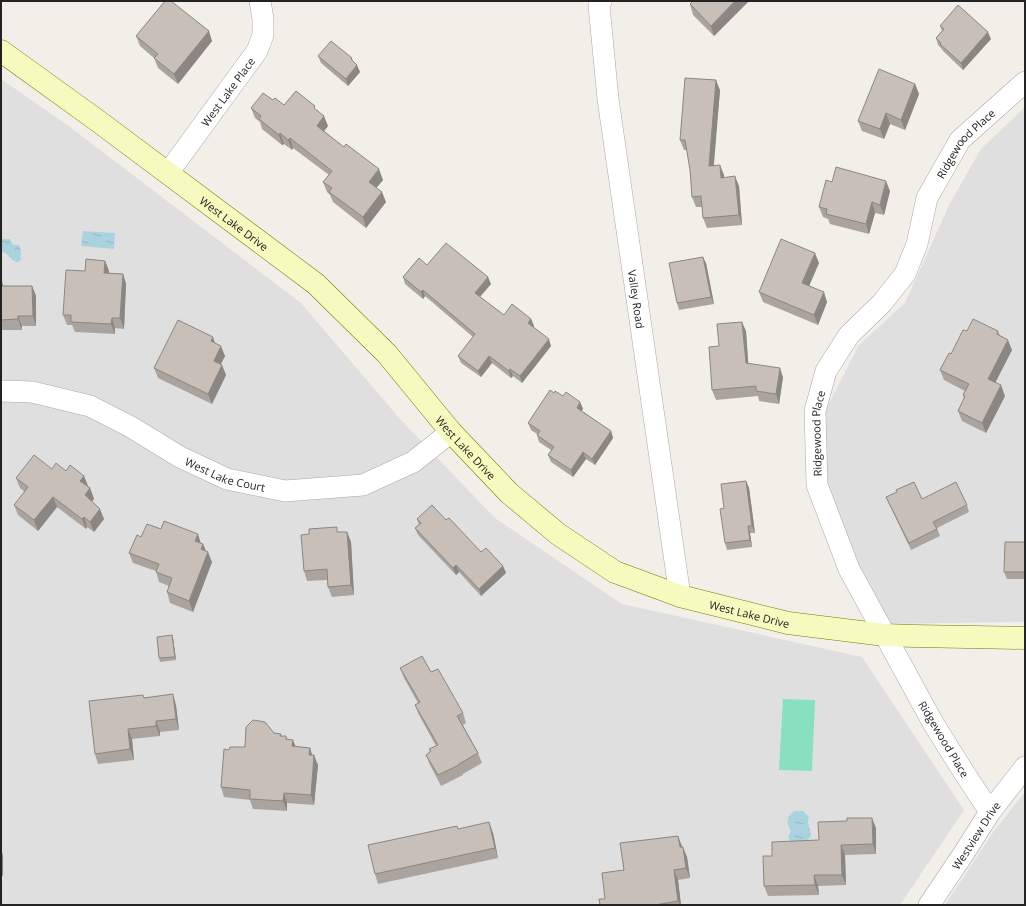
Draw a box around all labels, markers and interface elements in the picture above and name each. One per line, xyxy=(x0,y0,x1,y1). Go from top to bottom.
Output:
street label: West Lake Place xyxy=(197,54,258,129)
street label: Ridgewood Place xyxy=(932,105,998,181)
street label: West Lake Drive xyxy=(197,192,272,254)
street label: Valley Road xyxy=(625,269,649,329)
street label: Ridgewood Place xyxy=(807,388,828,477)
street label: West Lake Drive xyxy=(433,412,500,483)
street label: West Lake Court xyxy=(183,453,267,494)
street label: West Lake Drive xyxy=(708,596,791,631)
street label: Ridgewood Place xyxy=(915,698,973,780)
street label: Westview Drive xyxy=(948,798,1003,872)

